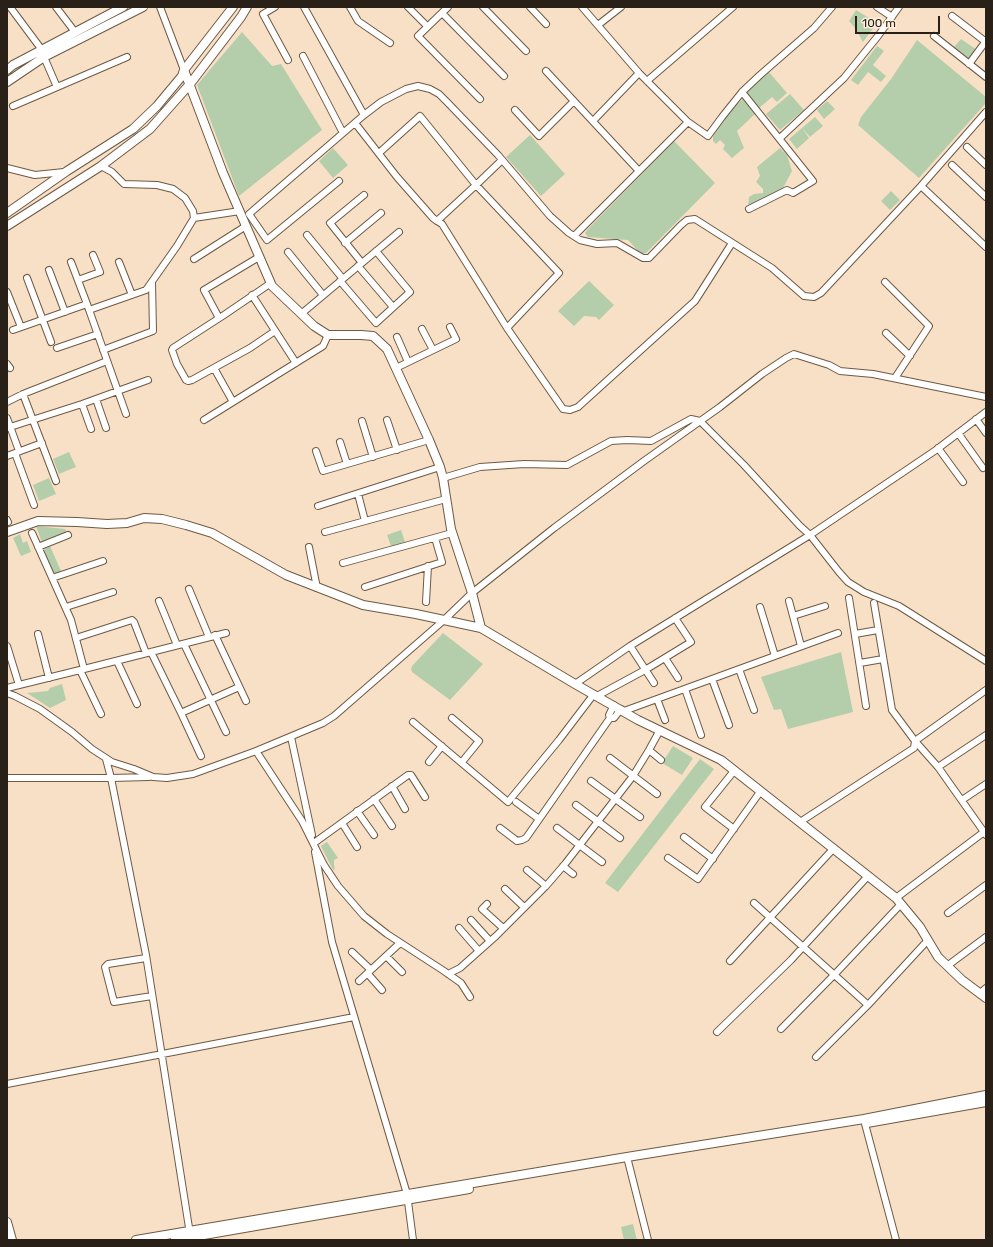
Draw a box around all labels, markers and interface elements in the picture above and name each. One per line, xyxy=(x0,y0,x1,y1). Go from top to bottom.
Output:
scale bar xyxy=(857,8,942,34)
text: 100 m xyxy=(862,16,896,30)

